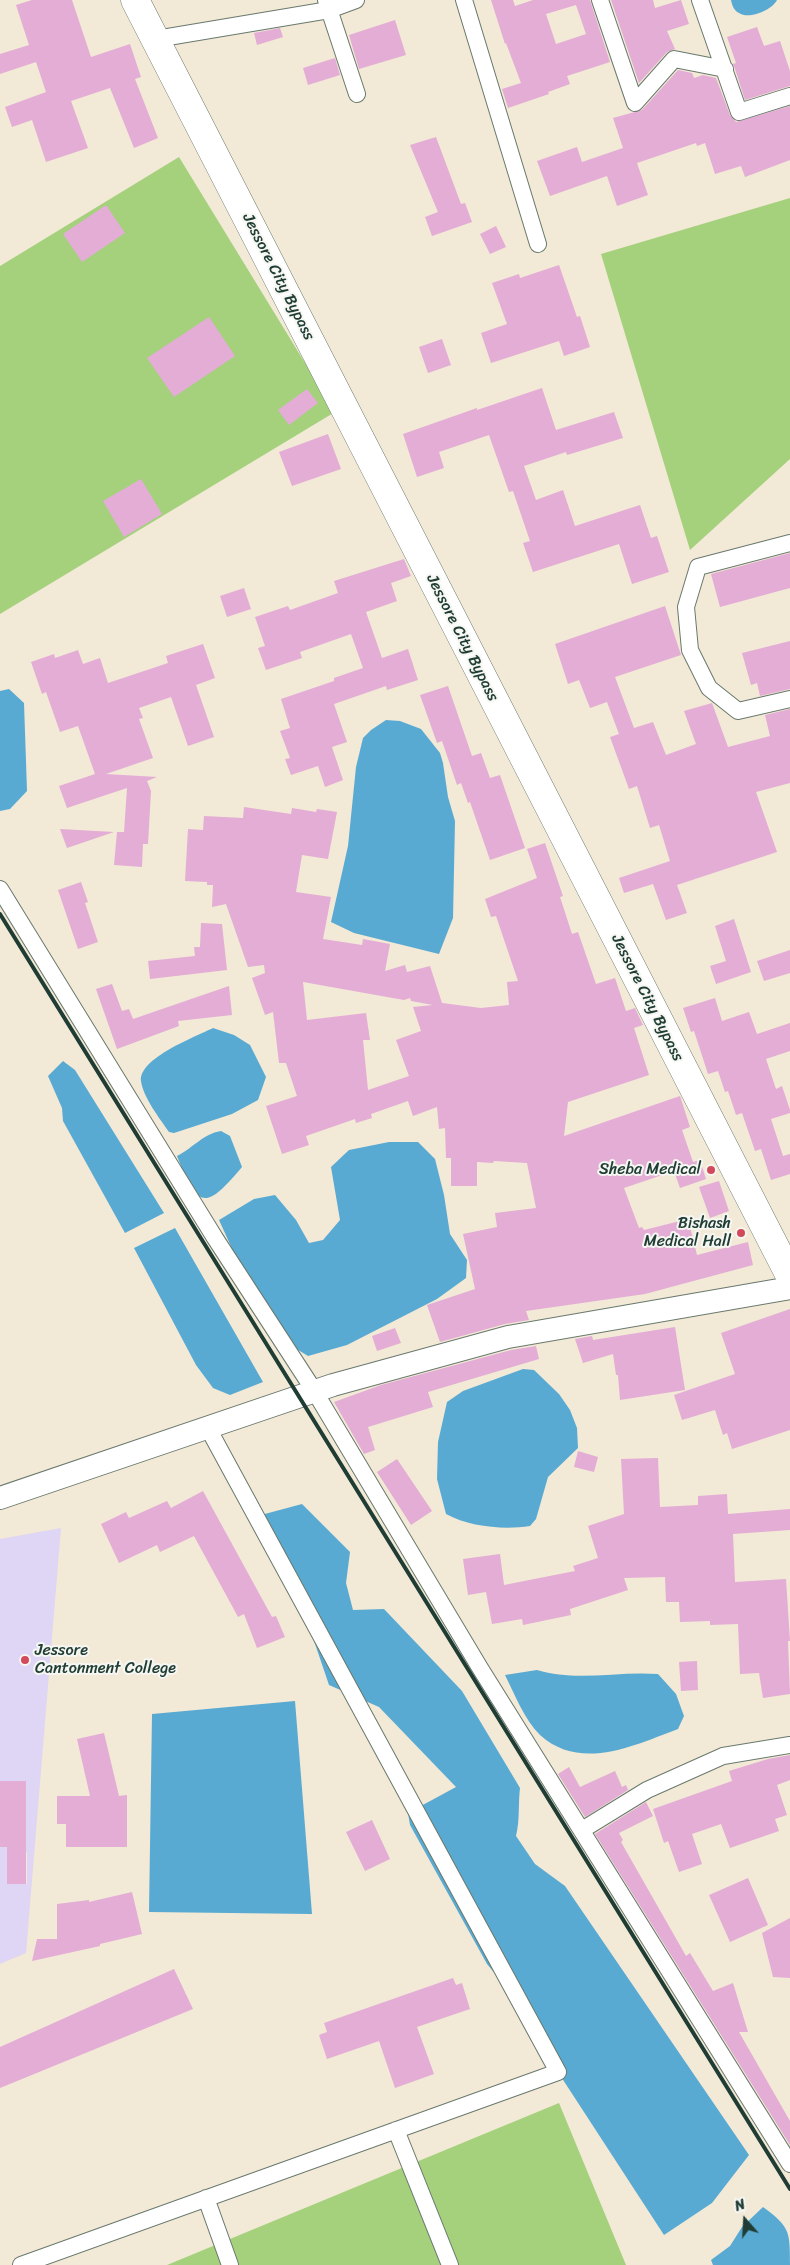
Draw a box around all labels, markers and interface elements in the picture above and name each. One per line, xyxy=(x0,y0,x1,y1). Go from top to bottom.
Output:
street label: Jessore City Bypass xyxy=(238,210,318,344)
street label: Jessore City Bypass xyxy=(422,571,502,705)
street label: Jessore City Bypass xyxy=(607,931,687,1065)
place label: Sheba Medical xyxy=(599,1160,701,1180)
marker: Sheba Medical xyxy=(705,1164,717,1176)
place label: Bishash Medical Hall xyxy=(644,1214,731,1252)
marker: Bishash Medical Hall xyxy=(735,1227,747,1239)
place label: Jessore Cantonment College xyxy=(35,1641,176,1679)
marker: Jessore Cantonment College xyxy=(19,1654,31,1666)
text: N xyxy=(731,2192,749,2219)
north arrow xyxy=(720,2195,770,2245)

